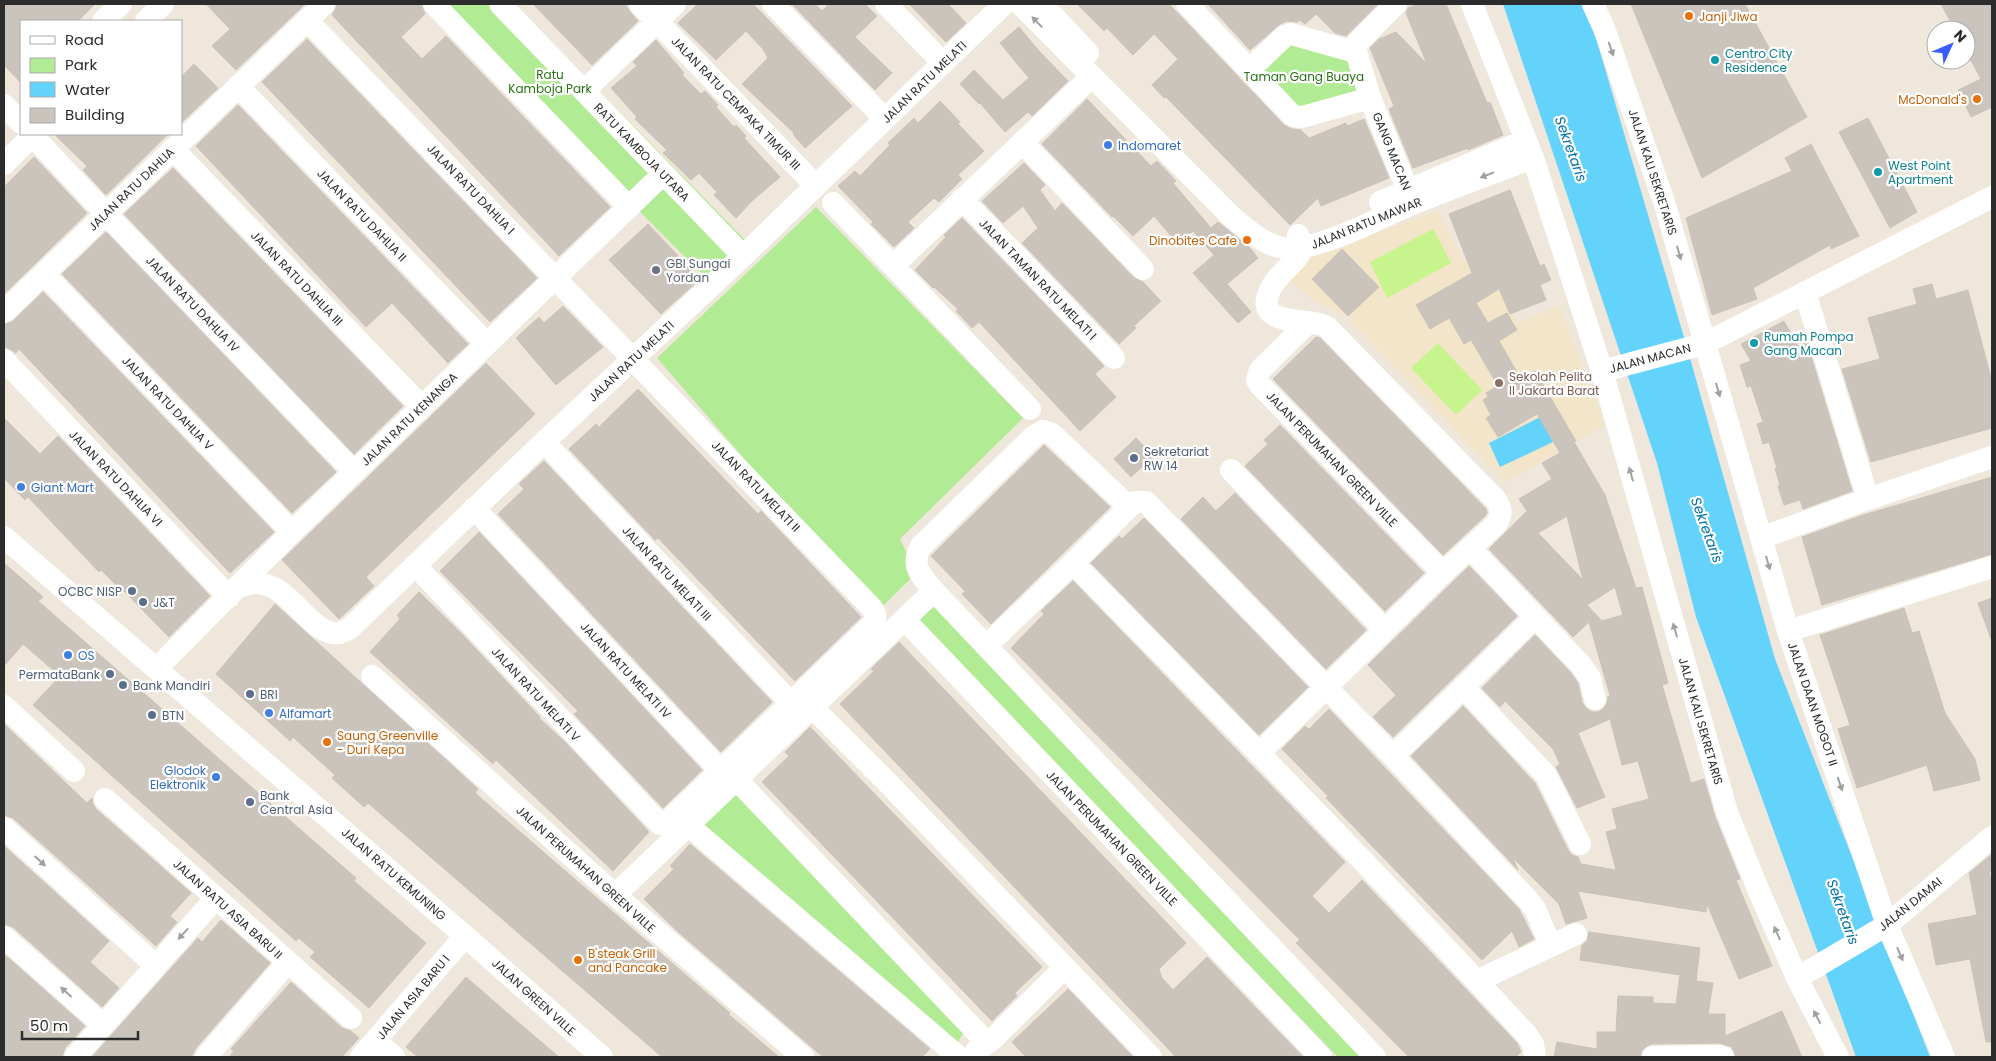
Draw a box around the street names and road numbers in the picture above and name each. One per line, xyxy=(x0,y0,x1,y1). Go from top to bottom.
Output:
street label: JALAN RATU CEMPAKA TIMUR III xyxy=(668,33,804,173)
street label: JALAN RATU MELATI xyxy=(878,37,970,127)
street label: RATU KAMBOJA UTARA xyxy=(590,99,694,205)
street label: JALAN KALI SEKRETARIS xyxy=(1625,107,1681,237)
street label: GANG MACAN xyxy=(1369,110,1415,192)
street label: JALAN RATU DAHLIA I xyxy=(423,140,519,238)
street label: JALAN RATU DAHLIA xyxy=(84,143,178,235)
street label: JALAN RATU DAHLIA II xyxy=(313,165,411,265)
street label: JALAN RATU MAWAR xyxy=(1308,193,1424,253)
street label: JALAN TAMAN RATU MELATI I xyxy=(975,215,1101,343)
street label: JALAN RATU DAHLIA III xyxy=(247,227,347,329)
street label: JALAN RATU DAHLIA IV xyxy=(142,252,244,356)
street label: JALAN RATU MELATI xyxy=(584,317,678,405)
street label: JALAN MACAN xyxy=(1607,339,1693,377)
street label: JALAN RATU DAHLIA V xyxy=(118,352,218,454)
street label: JALAN RATU KENANGA xyxy=(357,368,461,470)
street label: JALAN PERUMAHAN GREEN VILLE xyxy=(1262,387,1402,531)
street label: JALAN RATU DAHLIA VI xyxy=(65,426,167,530)
street label: JALAN RATU MELATI II xyxy=(708,437,804,535)
street label: JALAN RATU MELATI III xyxy=(619,522,715,624)
street label: JALAN RATU MELATI IV xyxy=(577,618,675,722)
street label: JALAN DAAN MOGOT II xyxy=(1784,640,1842,768)
street label: JALAN RATU MELATI V xyxy=(488,643,584,745)
street label: JALAN KALI SEKRETARIS xyxy=(1675,655,1727,787)
street label: JALAN PERUMAHAN GREEN VILLE xyxy=(1042,766,1182,910)
street label: JALAN PERUMAHAN GREEN VILLE xyxy=(513,802,659,936)
street label: JALAN RATU KEMUNING xyxy=(338,824,450,924)
street label: JALAN RATU ASIA BARU II xyxy=(170,855,286,963)
street label: JALAN DAMAI xyxy=(1875,873,1945,935)
street label: JALAN ASIA BARU I xyxy=(373,951,454,1043)
street label: JALAN GREEN VILLE xyxy=(488,955,580,1039)

